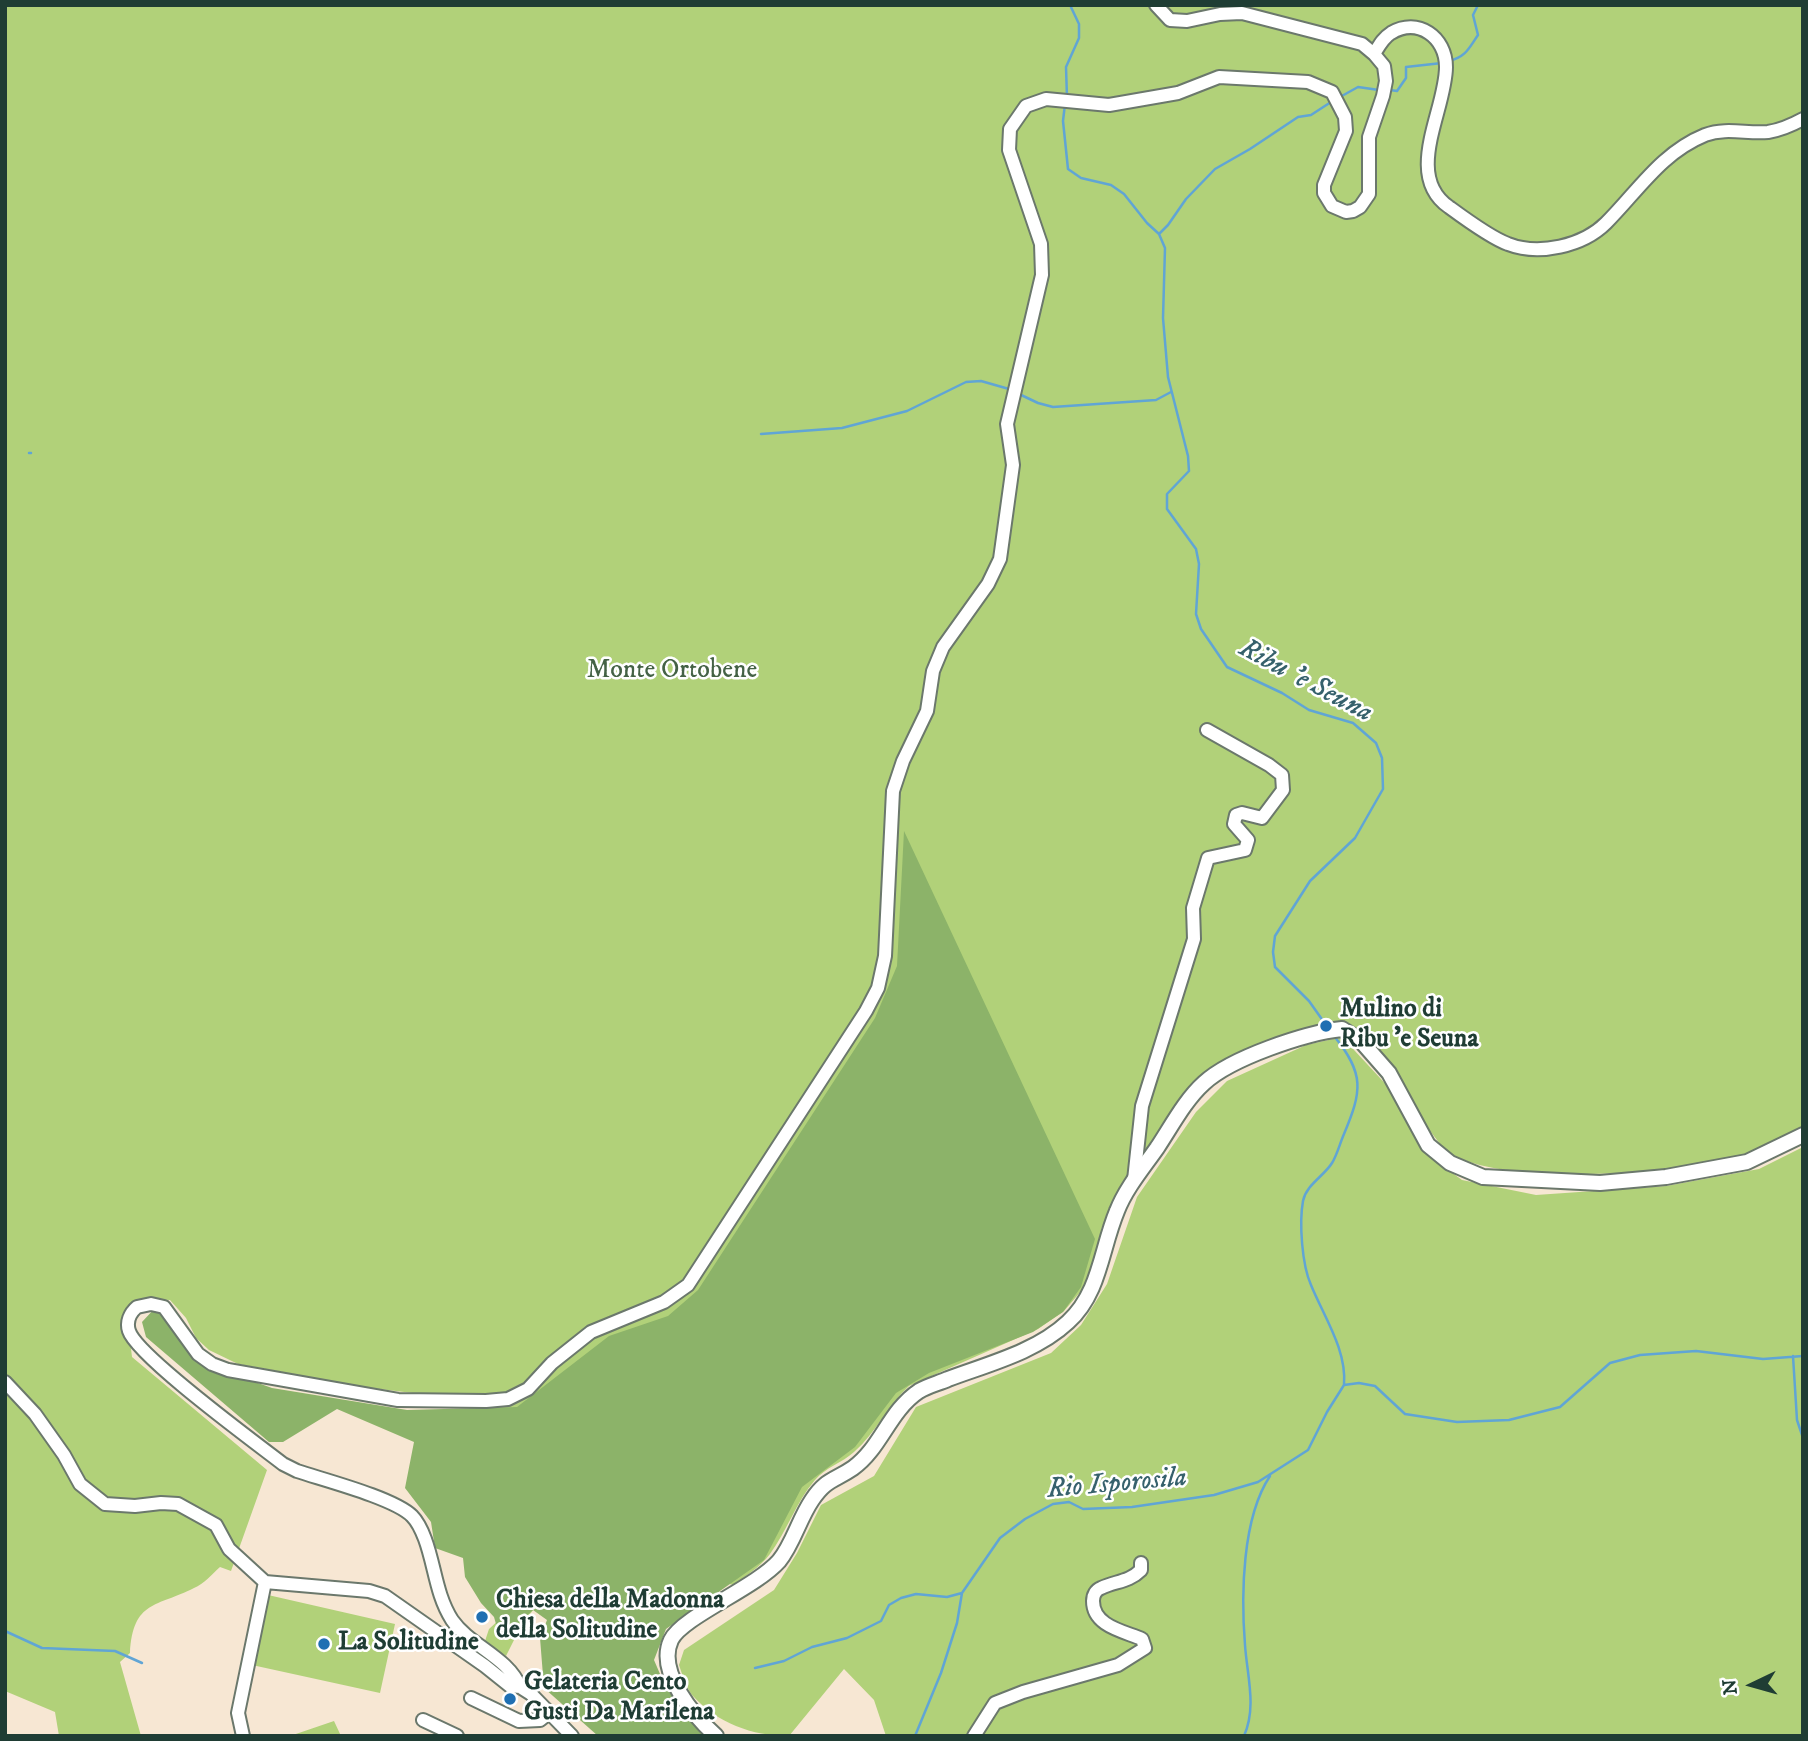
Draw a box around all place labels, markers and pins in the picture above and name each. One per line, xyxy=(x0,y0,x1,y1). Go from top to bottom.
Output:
place label: Mulino di Ribu 'e Seuna xyxy=(1340,995,1478,1056)
marker: Mulino di Ribu 'e Seuna xyxy=(1318,1018,1334,1034)
place label: Chiesa della Madonna della Solitudine xyxy=(496,1586,724,1648)
marker: Chiesa della Madonna della Solitudine xyxy=(474,1609,490,1625)
place label: La Solitudine xyxy=(338,1628,479,1660)
marker: La Solitudine xyxy=(316,1636,332,1652)
place label: Gelateria Cento Gusti Da Marilena xyxy=(524,1668,714,1730)
marker: Gelateria Cento Gusti Da Marilena xyxy=(502,1691,518,1707)

